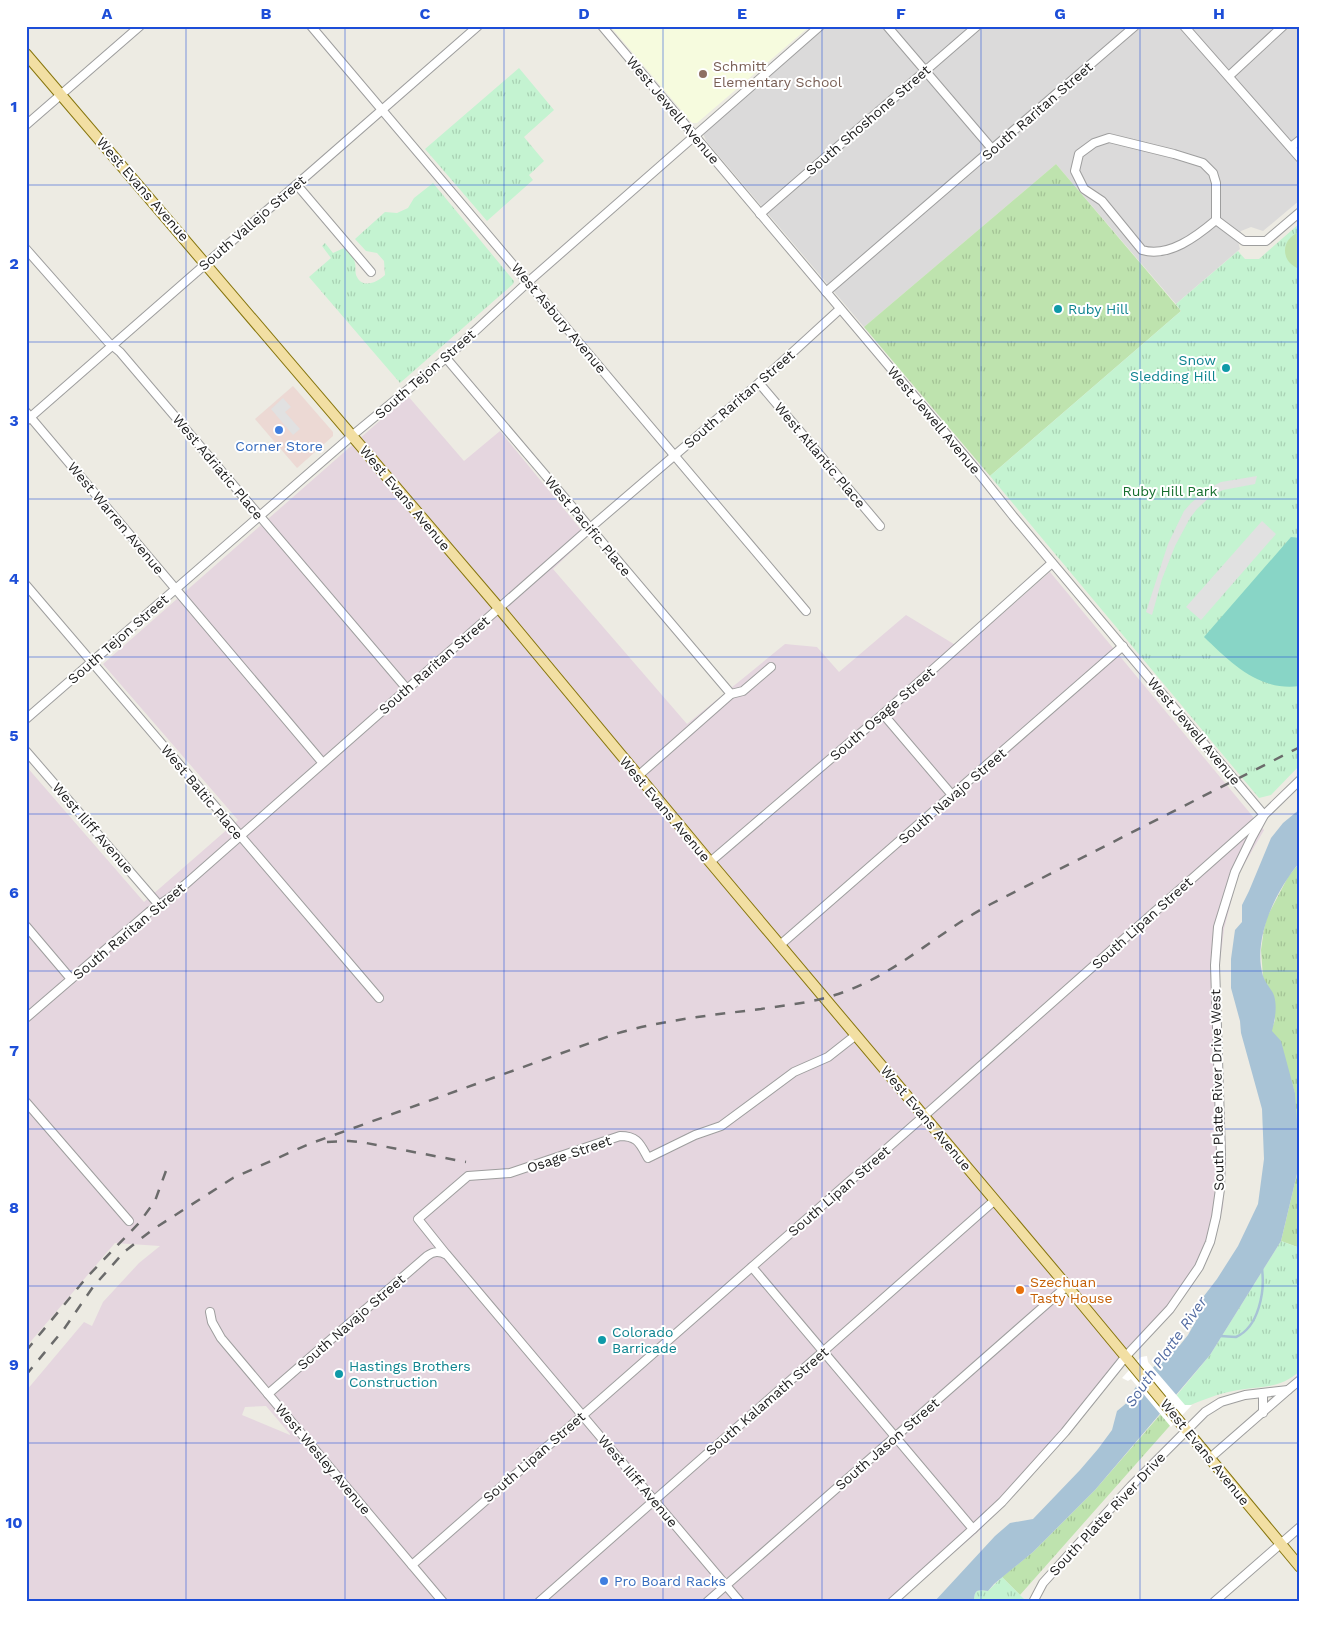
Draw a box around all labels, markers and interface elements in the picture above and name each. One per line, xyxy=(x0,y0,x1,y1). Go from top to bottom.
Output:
text: A xyxy=(102,4,113,23)
text: B xyxy=(261,4,272,23)
text: C xyxy=(420,4,431,23)
text: D xyxy=(578,4,590,23)
text: E xyxy=(737,4,747,23)
text: F xyxy=(896,4,906,23)
text: G xyxy=(1054,4,1066,23)
text: H xyxy=(1213,4,1225,23)
street label: West Jewell Avenue xyxy=(623,53,723,167)
place label: Schmitt Elementary School xyxy=(713,58,843,90)
street label: South Raritan Street xyxy=(978,59,1096,163)
street label: South Shoshone Street xyxy=(803,62,934,178)
marker: Schmitt Elementary School xyxy=(697,68,709,80)
text: 1 xyxy=(11,97,17,116)
street label: West Evans Avenue xyxy=(94,134,192,244)
street label: South Vallejo Street xyxy=(195,172,309,274)
text: 2 xyxy=(9,254,19,273)
street label: West Asbury Avenue xyxy=(508,260,610,376)
place label: Ruby Hill xyxy=(1068,301,1129,317)
marker: Ruby Hill xyxy=(1052,303,1064,315)
street label: South Tejon Street xyxy=(372,326,479,422)
street label: South Raritan Street xyxy=(680,347,798,451)
place label: Snow Sledding Hill xyxy=(1130,352,1217,384)
marker: Snow Sledding Hill xyxy=(1220,362,1232,374)
street label: West Jewell Avenue xyxy=(884,363,984,477)
street label: West Atlantic Place xyxy=(771,399,869,511)
text: 3 xyxy=(9,411,19,430)
street label: West Adriatic Place xyxy=(169,411,267,523)
marker: Corner Store xyxy=(273,424,285,436)
place label: Corner Store xyxy=(235,438,323,454)
street label: West Evans Avenue xyxy=(356,442,454,554)
street label: West Warren Avenue xyxy=(64,459,168,577)
street label: West Pacific Place xyxy=(542,473,634,579)
park label: Ruby Hill Park xyxy=(1123,483,1218,499)
text: 4 xyxy=(9,569,19,588)
street label: South Tejon Street xyxy=(65,591,172,687)
street label: South Raritan Street xyxy=(375,613,493,717)
street label: South Osage Street xyxy=(826,664,938,764)
street label: West Jewell Avenue xyxy=(1144,674,1244,788)
text: 5 xyxy=(9,726,19,745)
street label: West Baltic Place xyxy=(158,741,246,843)
street label: South Navajo Street xyxy=(895,745,1009,847)
street label: West Evans Avenue xyxy=(616,753,714,865)
street label: West Iliff Avenue xyxy=(49,779,137,877)
street label: South Lipan Street xyxy=(1088,874,1196,972)
street label: South Raritan Street xyxy=(70,879,188,983)
text: 6 xyxy=(9,883,19,902)
street label: South Platte River Drive West xyxy=(1207,989,1227,1191)
text: 7 xyxy=(9,1041,19,1060)
street label: West Evans Avenue xyxy=(877,1062,975,1174)
street label: Osage Street xyxy=(525,1132,613,1176)
street label: South Lipan Street xyxy=(785,1142,893,1240)
text: 8 xyxy=(9,1198,19,1217)
street label: South Navajo Street xyxy=(294,1271,408,1373)
place label: Szechuan Tasty House xyxy=(1030,1274,1113,1306)
marker: Szechuan Tasty House xyxy=(1014,1284,1026,1296)
water label: South Platte River xyxy=(1121,1292,1211,1411)
place label: Colorado Barricade xyxy=(612,1324,677,1356)
marker: Colorado Barricade xyxy=(596,1334,608,1346)
street label: South Kalamath Street xyxy=(703,1343,832,1458)
text: 9 xyxy=(9,1355,19,1374)
place label: Hastings Brothers Construction xyxy=(349,1358,471,1390)
marker: Hastings Brothers Construction xyxy=(333,1368,345,1380)
street label: South Jason Street xyxy=(832,1395,942,1493)
street label: West Evans Avenue xyxy=(1157,1396,1253,1508)
street label: West Wesley Avenue xyxy=(272,1400,374,1518)
street label: South Lipan Street xyxy=(480,1408,588,1506)
street label: West Iliff Avenue xyxy=(595,1432,681,1530)
street label: South Platte River Drive xyxy=(1046,1449,1168,1579)
text: 10 xyxy=(5,1513,23,1532)
place label: Pro Board Racks xyxy=(614,1573,726,1589)
marker: Pro Board Racks xyxy=(598,1575,610,1587)

